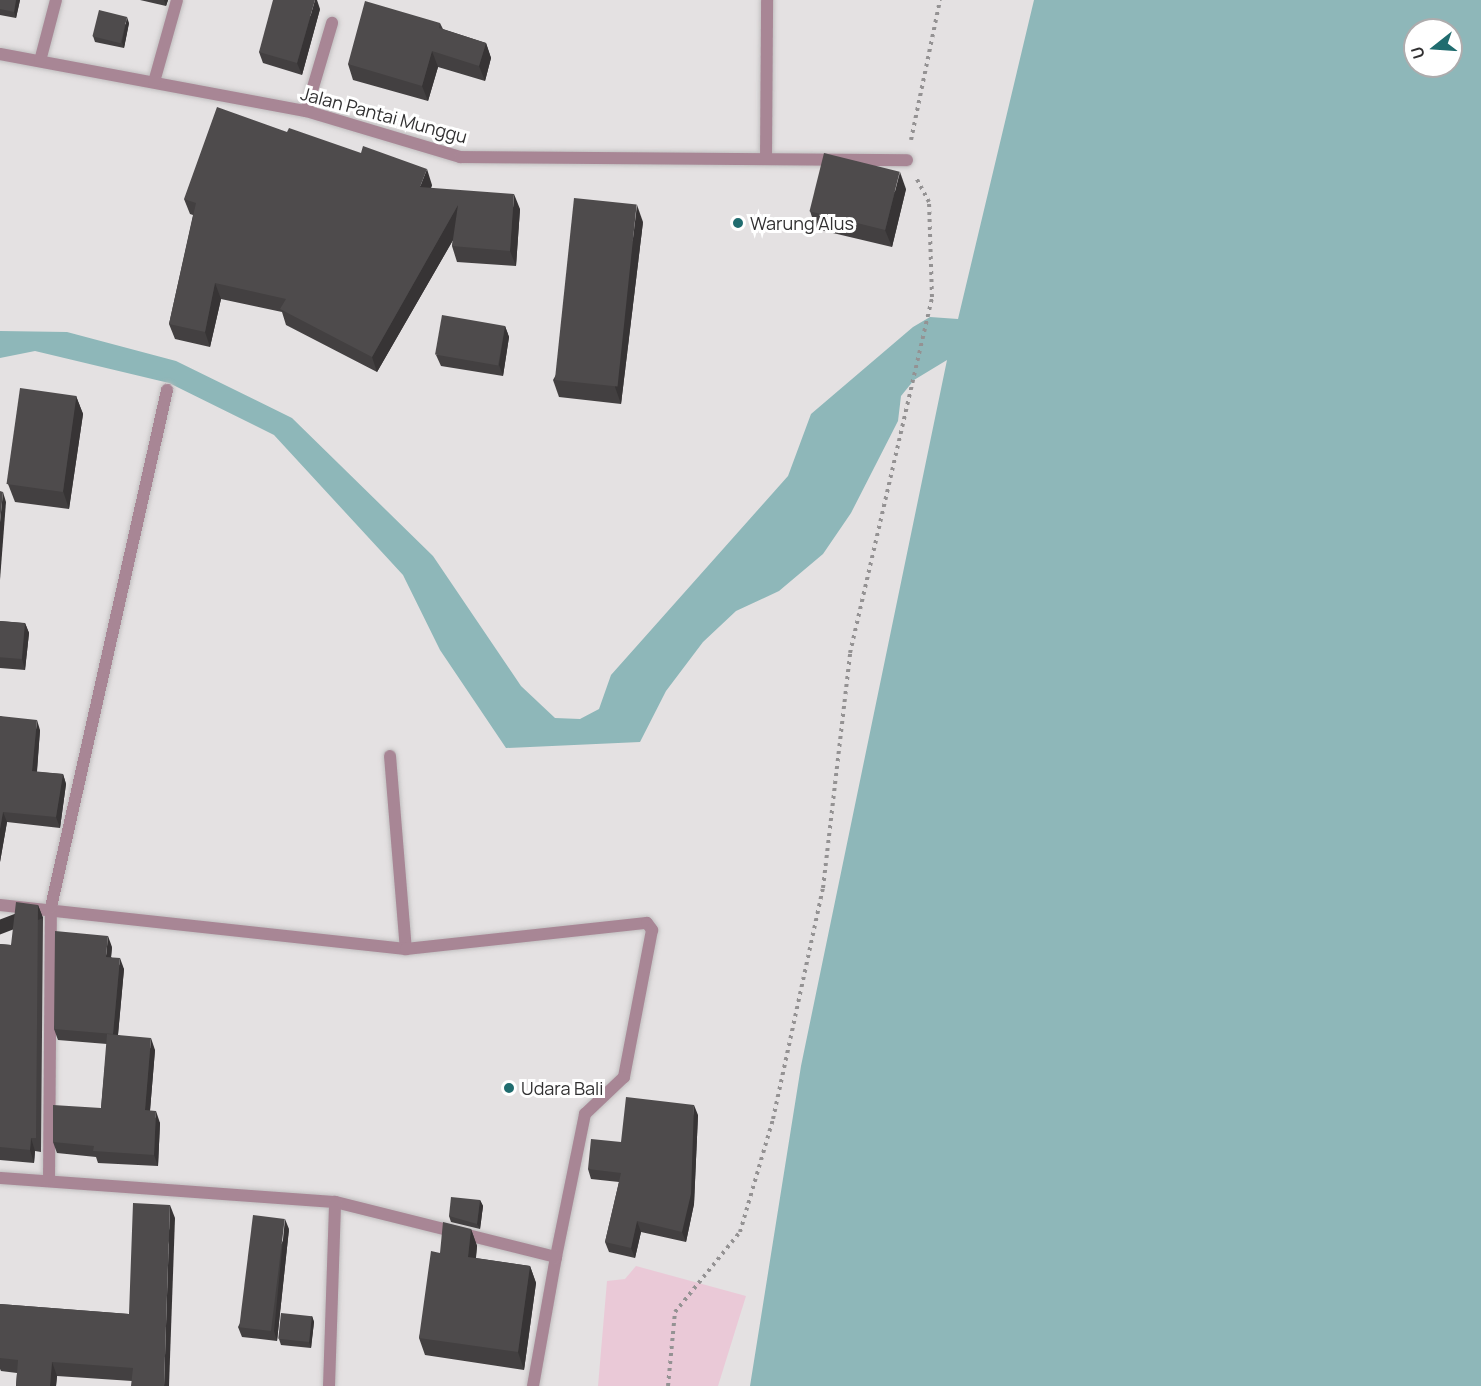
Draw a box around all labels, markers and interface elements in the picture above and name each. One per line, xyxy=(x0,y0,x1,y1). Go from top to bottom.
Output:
north arrow xyxy=(1403,18,1463,78)
text: U xyxy=(1405,44,1430,61)
street label: Jalan Pantai Munggu xyxy=(298,82,470,148)
place label: Warung Alus xyxy=(750,212,854,234)
marker: Warung Alus xyxy=(731,216,745,230)
place label: Udara Bali xyxy=(521,1077,603,1099)
marker: Udara Bali xyxy=(502,1081,516,1095)

